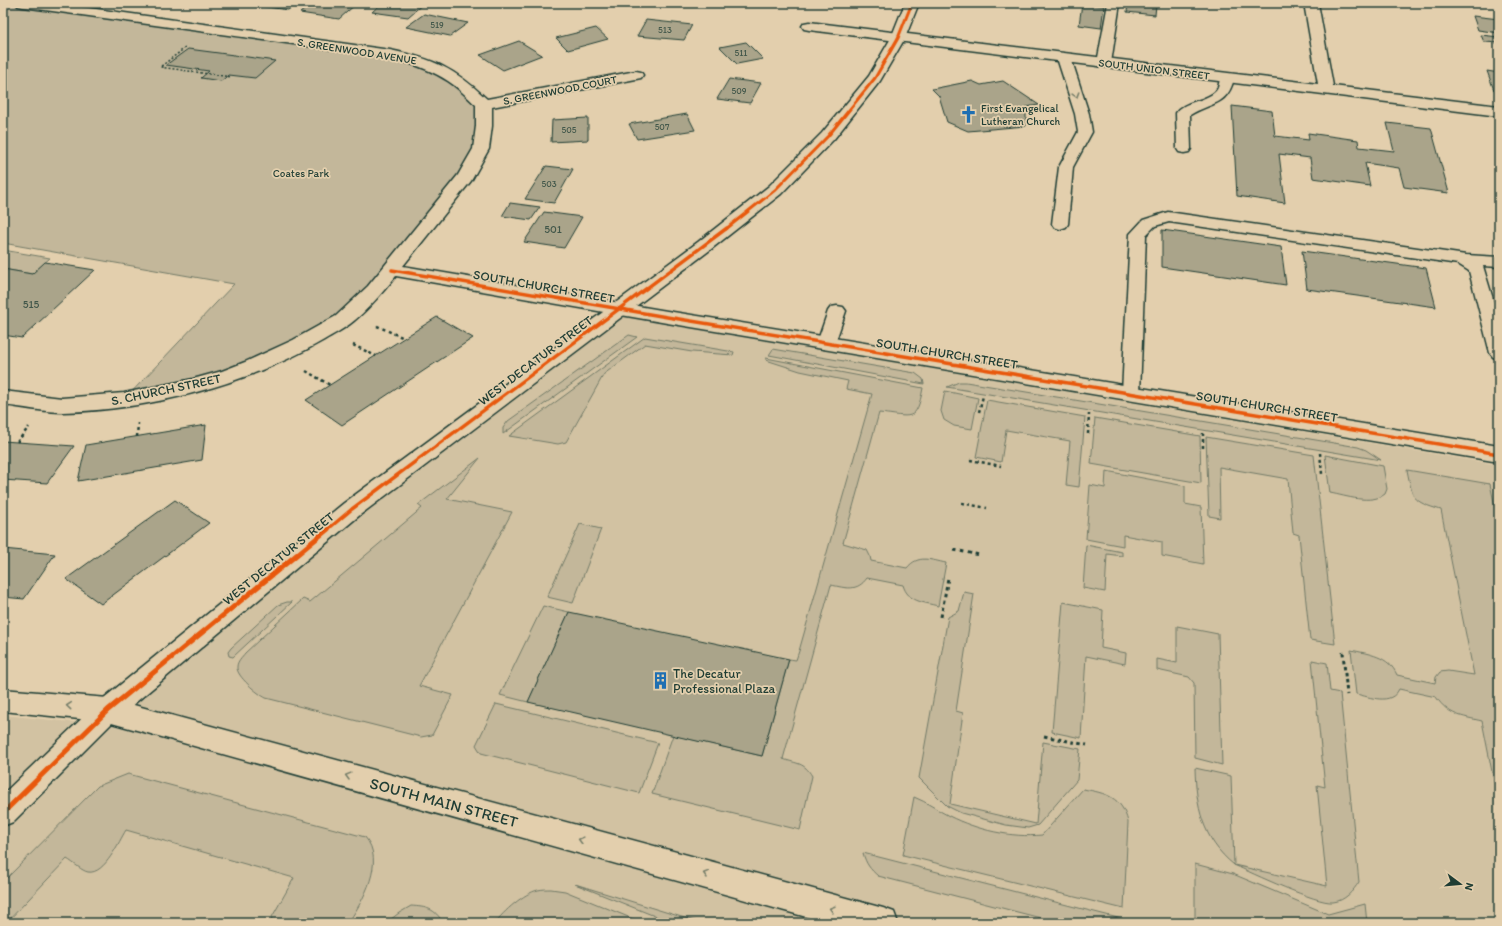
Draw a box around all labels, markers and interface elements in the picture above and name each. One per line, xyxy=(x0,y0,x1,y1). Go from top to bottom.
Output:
house number: 519 xyxy=(430,19,444,30)
house number: 513 xyxy=(658,24,672,35)
street label: S. GREENWOOD AVENUE xyxy=(296,36,418,67)
house number: 511 xyxy=(734,47,748,58)
street label: SOUTH UNION STREET xyxy=(1098,56,1211,83)
street label: S. GREENWOOD COURT xyxy=(502,73,619,108)
house number: 509 xyxy=(732,85,747,96)
one-way arrow xyxy=(1071,91,1080,98)
place label: First Evangelical Lutheran Church xyxy=(981,102,1061,128)
church icon: First Evangelical Lutheran Church xyxy=(958,104,978,124)
house number: 507 xyxy=(655,121,670,132)
house number: 505 xyxy=(562,124,577,135)
park label: Coates Park xyxy=(273,167,330,180)
house number: 503 xyxy=(541,178,557,189)
house number: 501 xyxy=(544,223,562,236)
street label: SOUTH CHURCH STREET xyxy=(472,267,616,306)
house number: 515 xyxy=(23,298,40,311)
street label: WEST DECATUR STREET xyxy=(475,312,596,408)
street label: SOUTH CHURCH STREET xyxy=(875,335,1020,372)
street label: S. CHURCH STREET xyxy=(110,370,223,408)
street label: SOUTH CHURCH STREET xyxy=(1195,388,1340,425)
street label: WEST DECATUR STREET xyxy=(219,508,338,608)
place label: The Decatur Professional Plaza xyxy=(673,666,776,696)
building icon: The Decatur Professional Plaza xyxy=(650,670,670,690)
one-way arrow xyxy=(66,702,72,711)
one-way arrow xyxy=(344,772,351,781)
street label: SOUTH MAIN STREET xyxy=(368,774,520,831)
one-way arrow xyxy=(578,836,585,845)
north arrow xyxy=(1440,864,1480,904)
one-way arrow xyxy=(703,870,710,879)
text: N xyxy=(1462,881,1476,892)
one-way arrow xyxy=(828,905,835,914)

